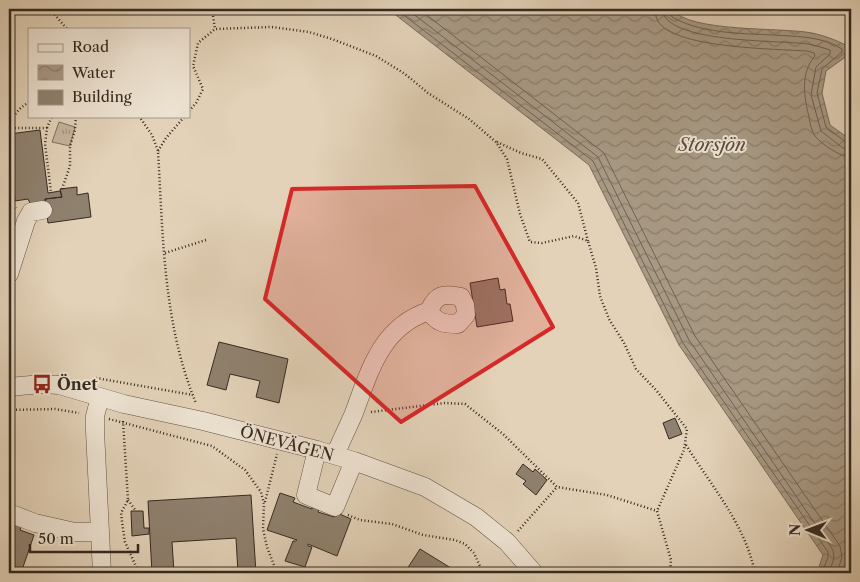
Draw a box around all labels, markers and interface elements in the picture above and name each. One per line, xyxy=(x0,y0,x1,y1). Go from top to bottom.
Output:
legend xyxy=(28,28,190,118)
text: Road xyxy=(72,37,109,56)
text: Water xyxy=(71,63,116,82)
text: Building xyxy=(72,87,132,106)
water label: Storsjön xyxy=(677,134,746,156)
bus stop icon: Önet xyxy=(31,373,53,395)
place label: Önet xyxy=(57,373,98,394)
street label: ÖNEVÄGEN xyxy=(238,421,336,465)
north arrow xyxy=(782,504,832,554)
scale bar xyxy=(30,522,138,554)
text: N xyxy=(786,524,804,536)
text: 50 m xyxy=(38,529,74,548)

